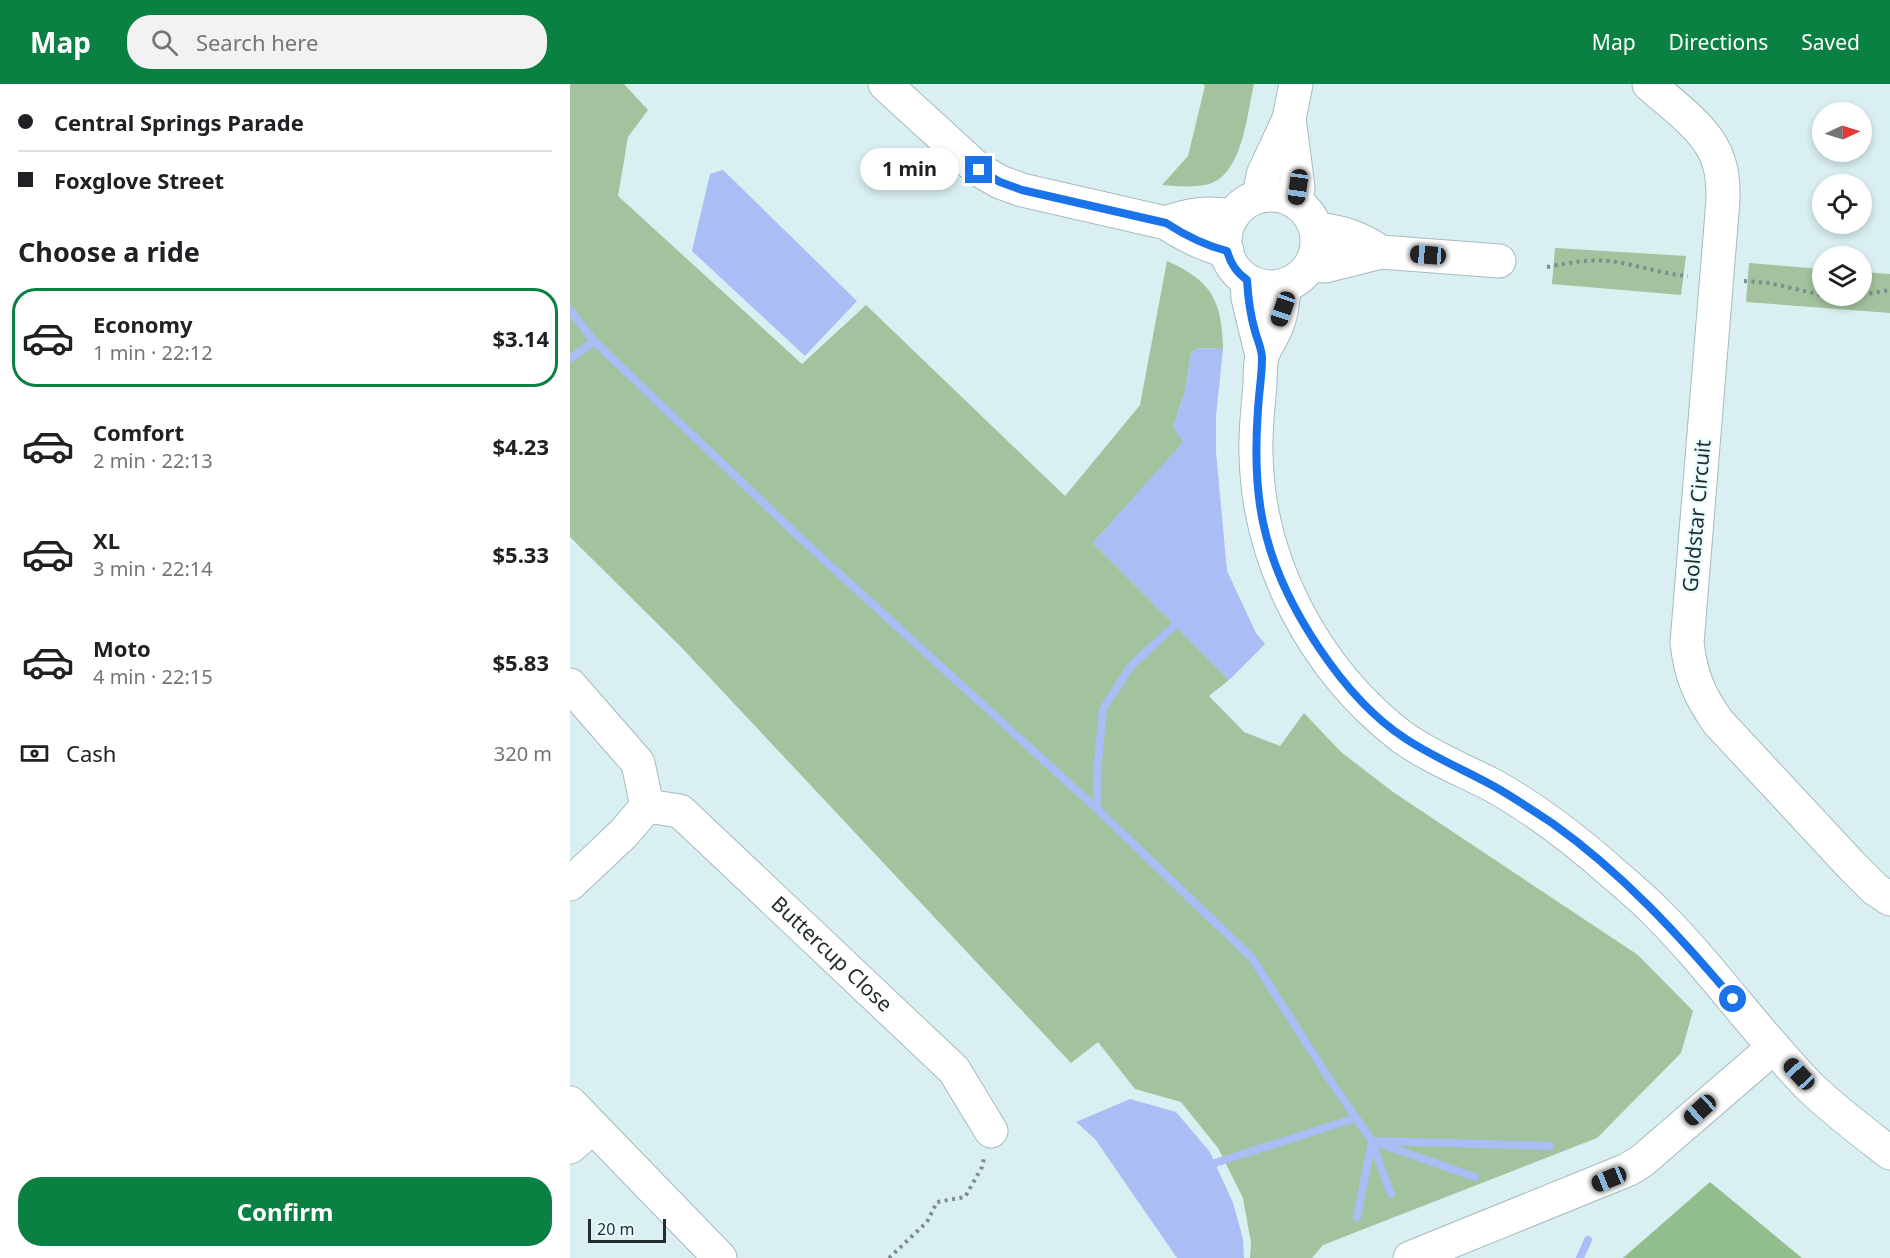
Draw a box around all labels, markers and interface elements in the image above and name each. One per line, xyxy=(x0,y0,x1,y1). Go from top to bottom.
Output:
search box xyxy=(127,15,547,69)
text: Map xyxy=(30,23,91,61)
icon: search xyxy=(148,26,181,59)
text: Search here xyxy=(196,27,318,57)
text: Map xyxy=(1592,28,1636,56)
text: Directions xyxy=(1669,28,1768,56)
text: Saved xyxy=(1801,28,1860,56)
north arrow xyxy=(1812,102,1872,162)
map controls xyxy=(1812,102,1872,306)
text: Central Springs Parade xyxy=(54,107,304,137)
callout: 1 min xyxy=(859,149,958,191)
text: 1 min xyxy=(882,155,937,182)
route end xyxy=(965,156,992,183)
text: Foxglove Street xyxy=(54,165,224,195)
car xyxy=(1287,168,1309,206)
button: locate xyxy=(1812,174,1872,234)
text: Choose a ride xyxy=(18,233,200,270)
car xyxy=(1409,245,1447,265)
button: layers xyxy=(1812,246,1872,306)
car xyxy=(1269,289,1297,329)
text: Economy xyxy=(93,309,192,339)
icon: car xyxy=(21,311,75,365)
text: $3.14 xyxy=(492,323,549,353)
text: 1 min · 22:12 xyxy=(93,339,213,366)
text: Comfort xyxy=(93,417,184,447)
icon: car xyxy=(21,419,75,473)
text: $4.23 xyxy=(492,431,549,461)
street label: Goldstar Circuit xyxy=(1675,438,1717,593)
text: 2 min · 22:13 xyxy=(93,447,213,474)
text: XL xyxy=(93,525,120,555)
icon: car xyxy=(21,527,75,581)
text: $5.33 xyxy=(492,539,549,569)
text: 3 min · 22:14 xyxy=(93,555,213,582)
text: Moto xyxy=(93,633,151,663)
icon: car xyxy=(21,635,75,689)
text: $5.83 xyxy=(492,647,549,677)
text: 4 min · 22:15 xyxy=(93,663,213,690)
icon: cash xyxy=(18,737,51,770)
text: Cash xyxy=(66,738,116,768)
text: 320 m xyxy=(494,740,552,767)
street label: Buttercup Close xyxy=(766,890,899,1018)
route start xyxy=(1719,985,1746,1012)
car xyxy=(1780,1055,1818,1093)
car xyxy=(1681,1091,1719,1129)
car xyxy=(1589,1164,1629,1194)
button: Confirm xyxy=(18,1177,552,1246)
scale bar xyxy=(588,1216,666,1244)
text: 20 m xyxy=(597,1218,634,1240)

